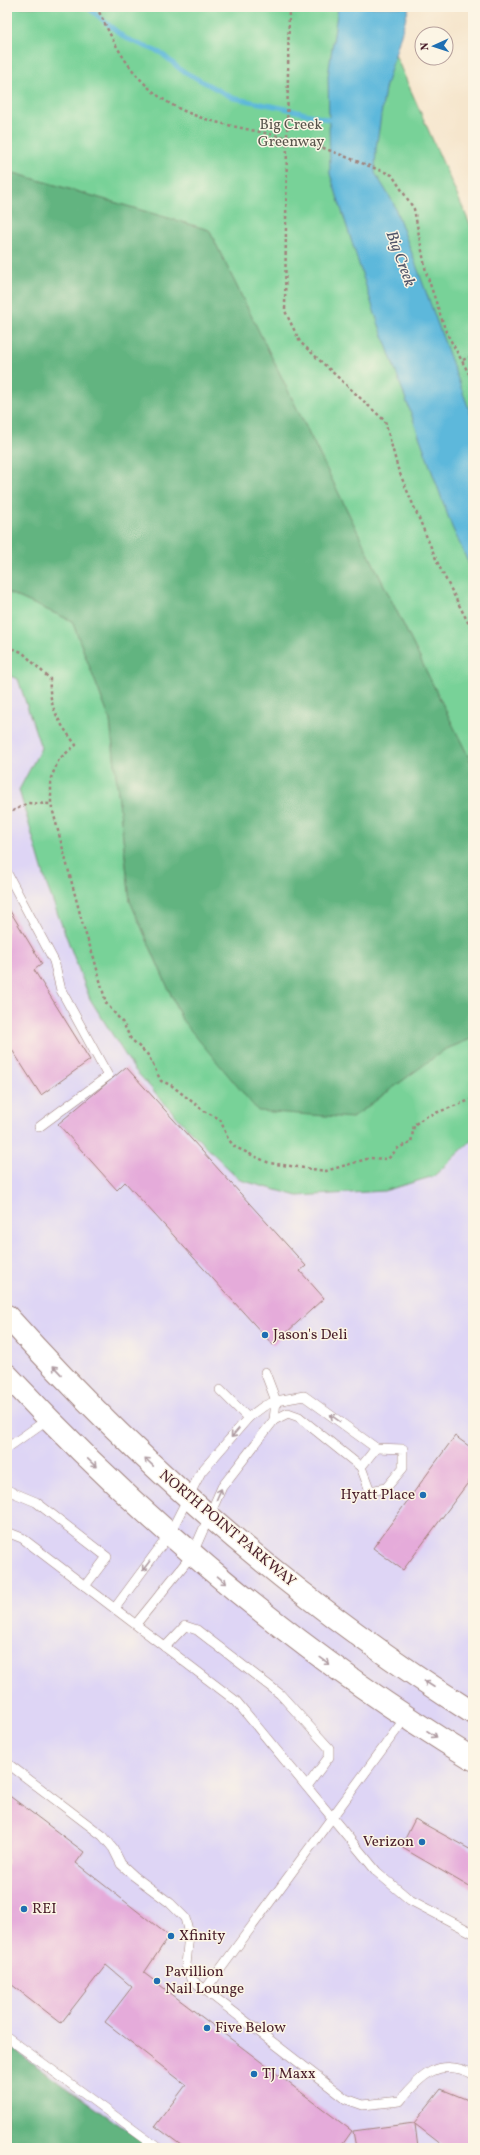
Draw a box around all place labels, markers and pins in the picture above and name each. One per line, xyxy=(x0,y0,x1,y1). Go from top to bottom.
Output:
place label: Jason's Deli xyxy=(273,1325,347,1346)
marker: Jason's Deli xyxy=(260,1330,270,1340)
place label: Hyatt Place xyxy=(340,1485,415,1506)
marker: Hyatt Place xyxy=(418,1490,428,1500)
place label: Verizon xyxy=(363,1832,414,1853)
marker: Verizon xyxy=(417,1837,427,1847)
place label: REI xyxy=(32,1899,57,1920)
marker: REI xyxy=(19,1904,29,1914)
place label: Xfinity xyxy=(179,1926,225,1947)
marker: Xfinity xyxy=(166,1931,176,1941)
place label: Pavillion Nail Lounge xyxy=(165,1962,244,2000)
marker: Pavillion Nail Lounge xyxy=(152,1976,162,1986)
place label: Five Below xyxy=(215,2018,286,2039)
marker: Five Below xyxy=(202,2023,212,2033)
place label: TJ Maxx xyxy=(262,2064,316,2085)
marker: TJ Maxx xyxy=(249,2069,259,2079)

